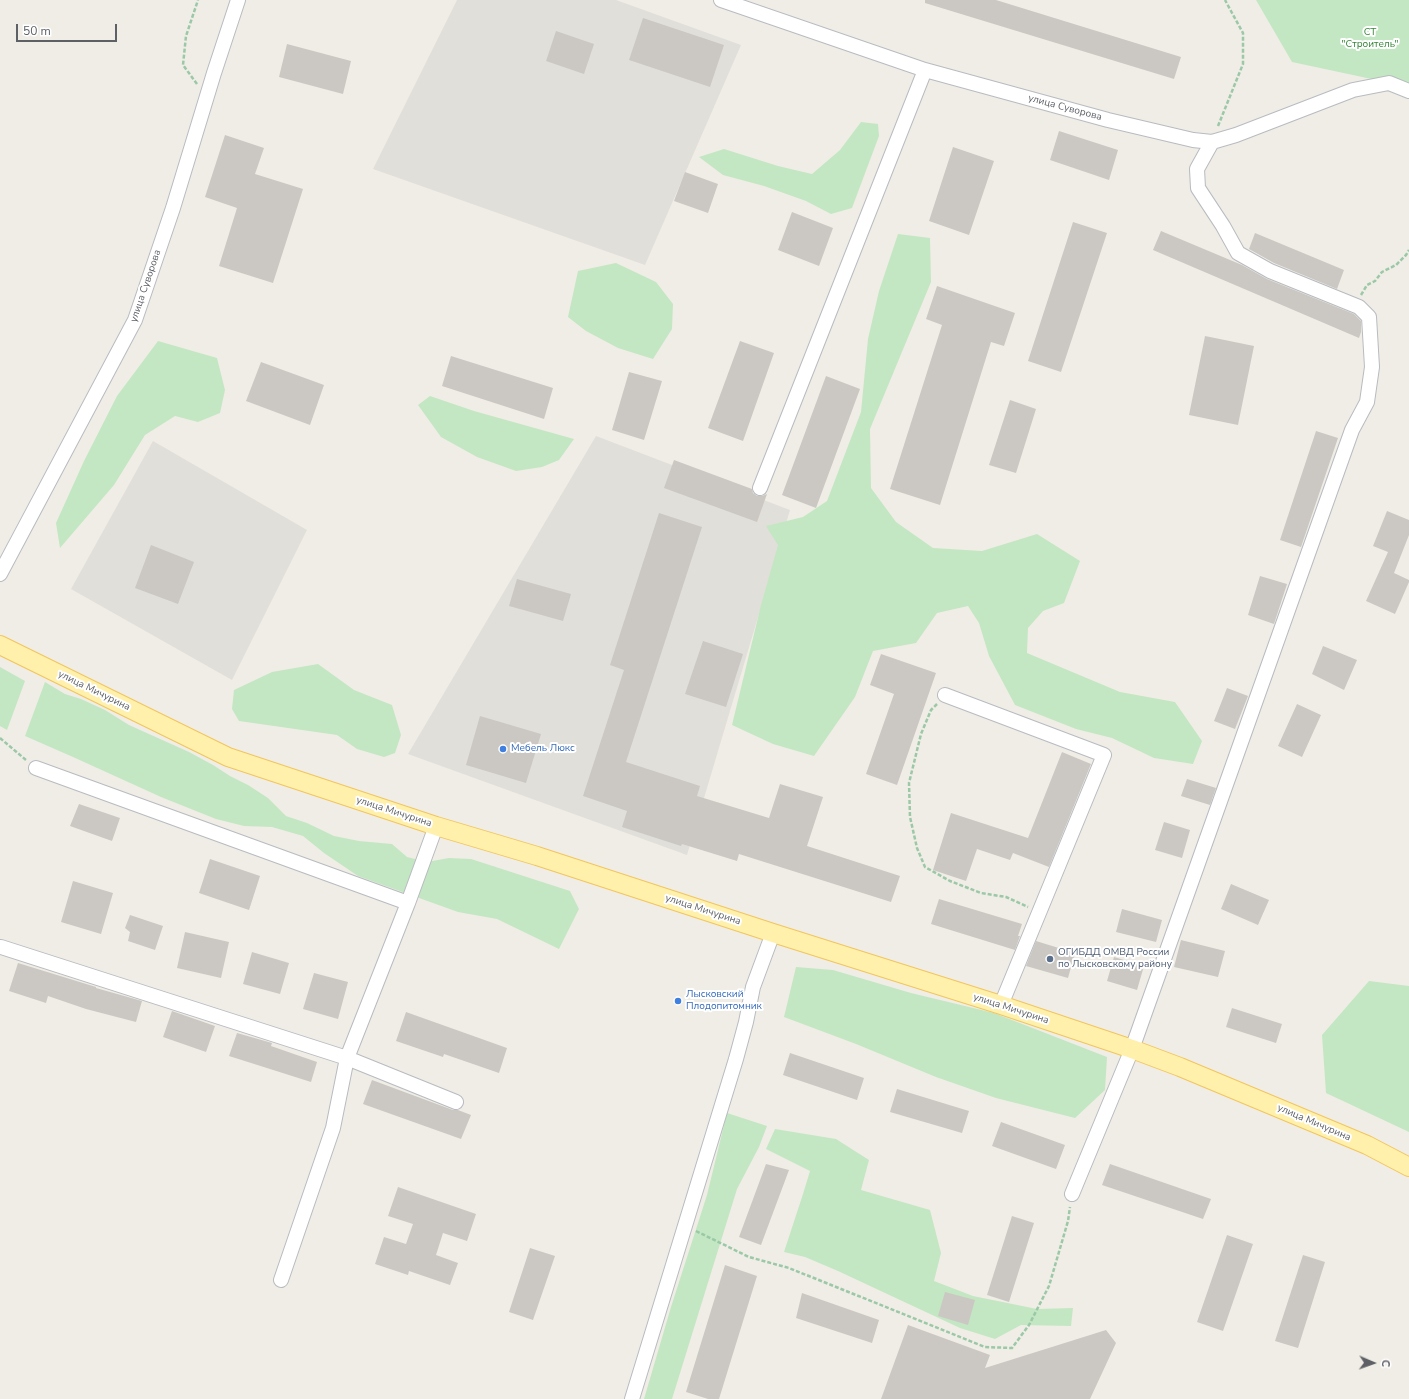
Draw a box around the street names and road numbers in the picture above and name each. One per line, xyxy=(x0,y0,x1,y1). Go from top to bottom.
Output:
street label: улица Суворова xyxy=(1027,92,1103,124)
street label: улица Суворова xyxy=(128,248,164,324)
street label: улица Мичурина xyxy=(56,668,132,714)
street label: улица Мичурина xyxy=(355,794,433,830)
street label: улица Мичурина xyxy=(664,892,742,928)
street label: улица Мичурина xyxy=(972,991,1050,1027)
street label: улица Мичурина xyxy=(1275,1102,1353,1144)

